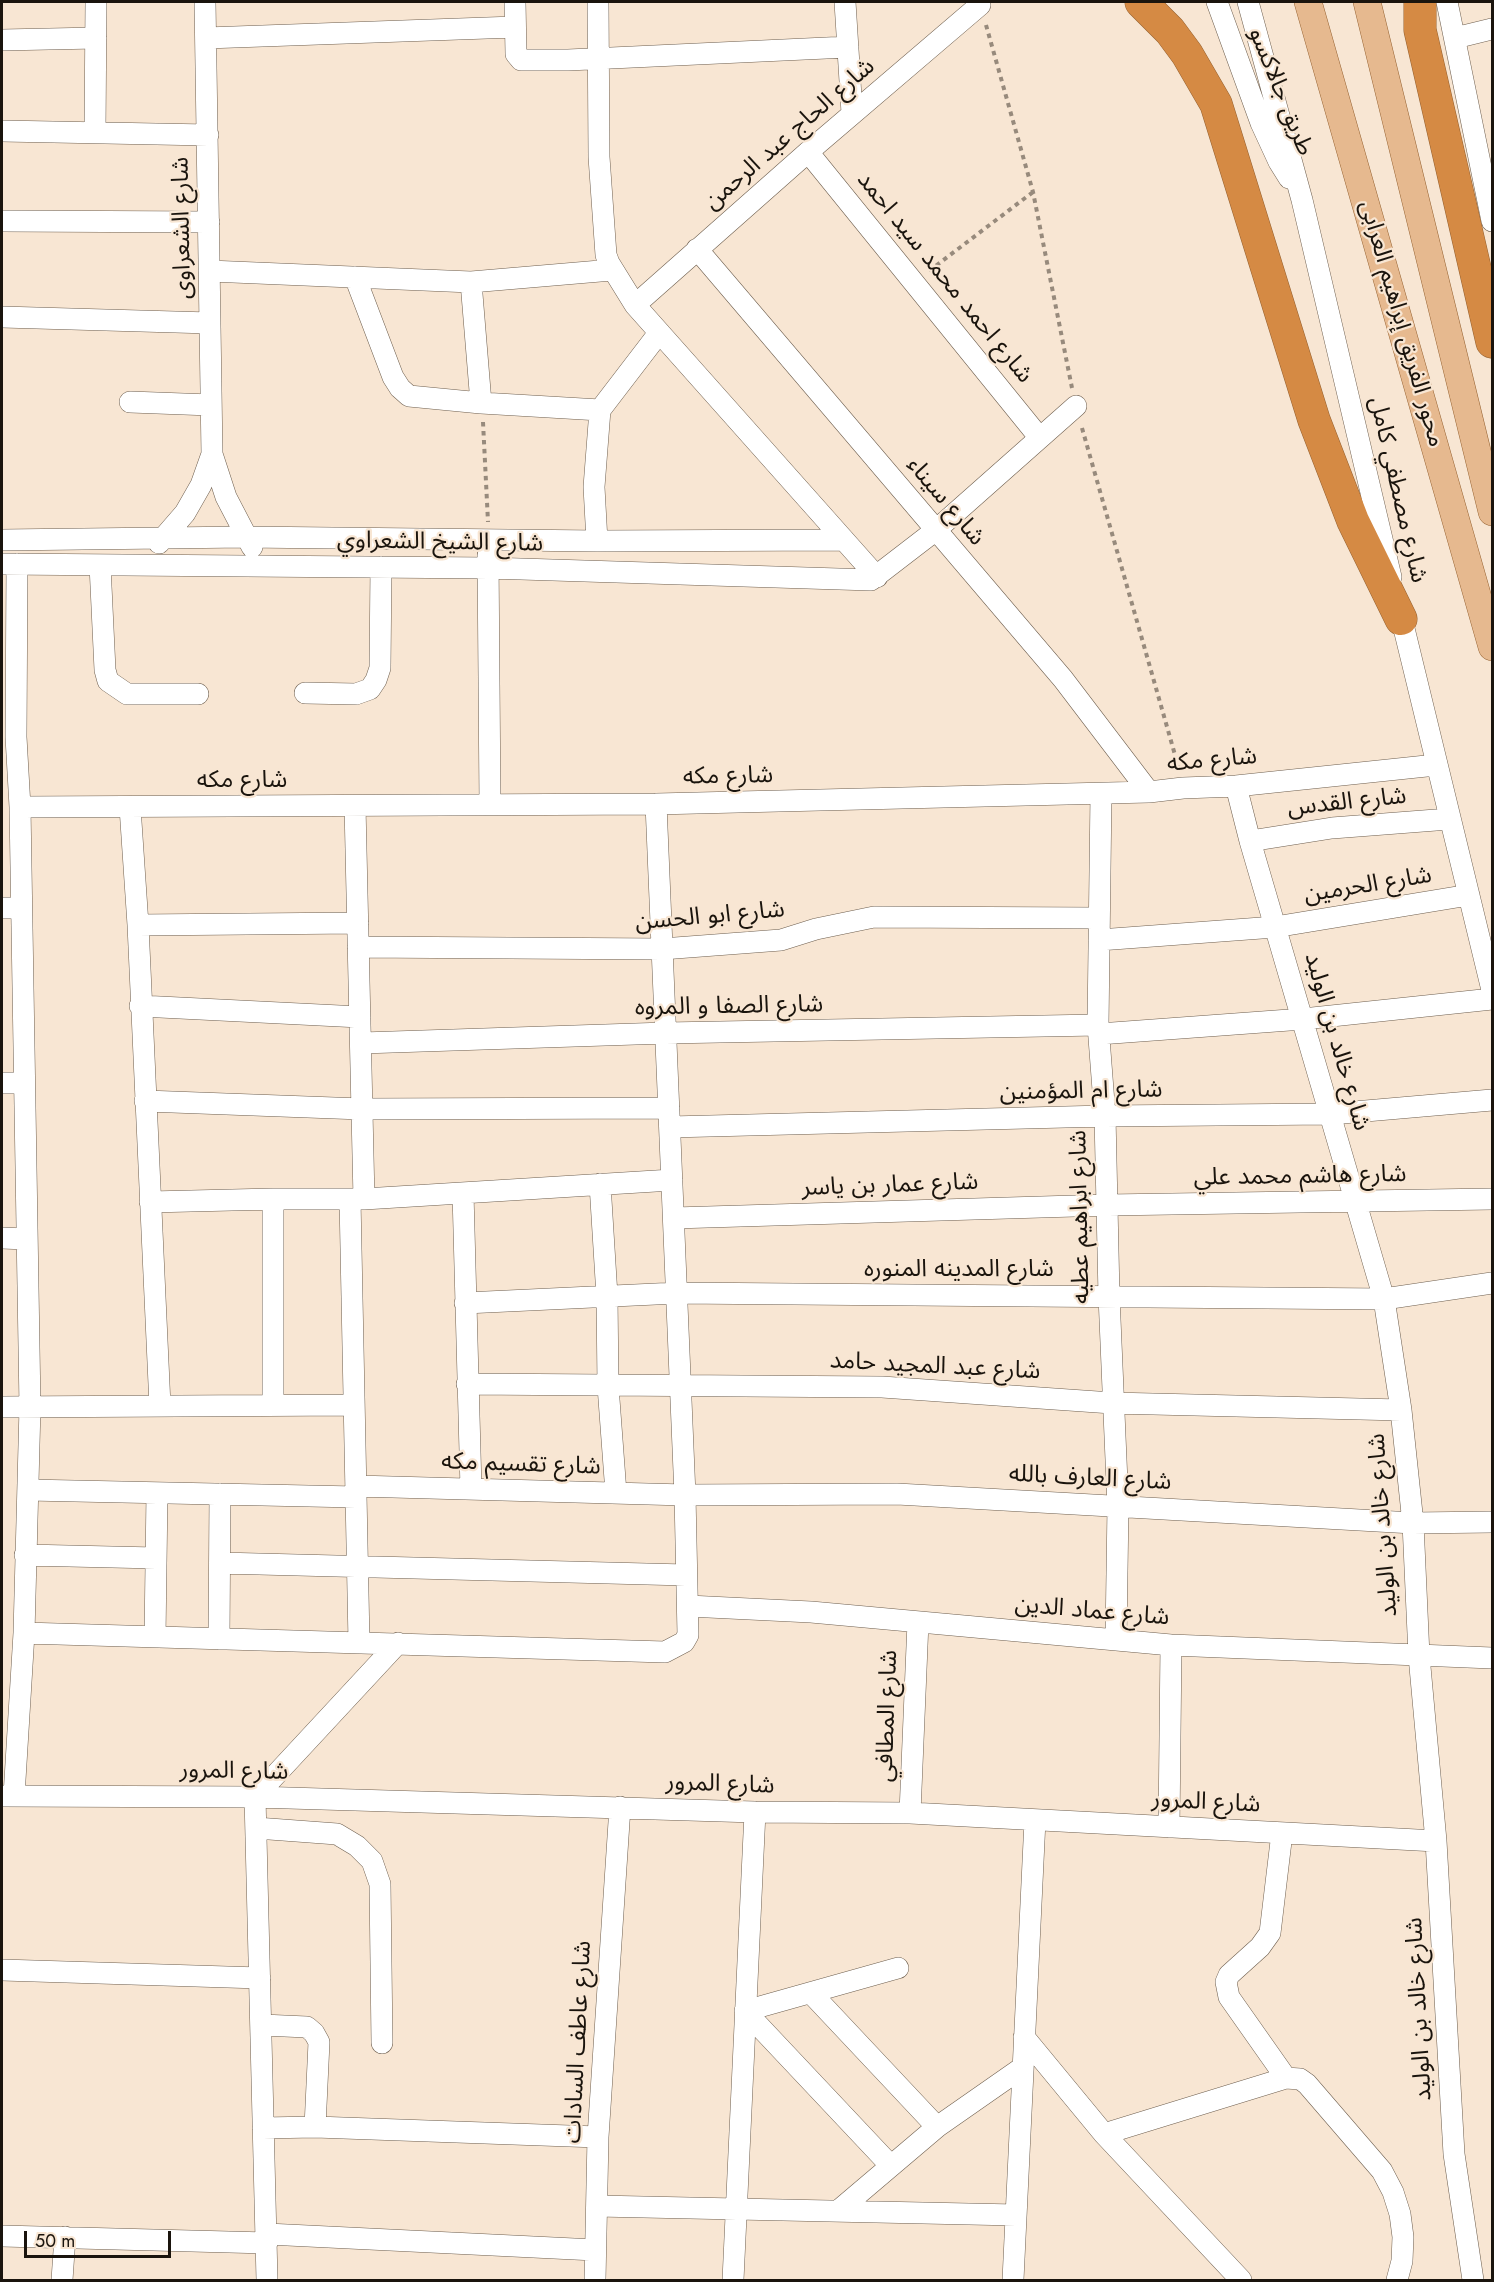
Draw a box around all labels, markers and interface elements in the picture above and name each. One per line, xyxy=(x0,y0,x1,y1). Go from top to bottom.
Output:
street label: طريق جالاكسو xyxy=(1241,24,1319,160)
street label: شارع الحاج عبد الرحمن xyxy=(699,53,881,217)
street label: شارع الشعراوى xyxy=(167,157,199,299)
street label: شارع احمد محمد سيد احمد xyxy=(850,167,1038,389)
street label: محور الفريق إبراهيم العرابى xyxy=(1352,198,1450,450)
street label: شارع مصطفي كامل xyxy=(1362,394,1432,586)
street label: شارع سيناء xyxy=(900,452,990,552)
street label: شارع الشيخ الشعراوي xyxy=(337,527,543,559)
street label: شارع مكه xyxy=(1166,743,1258,779)
street label: شارع مكه xyxy=(683,762,773,792)
street label: شارع مكه xyxy=(197,767,287,795)
street label: شارع القدس xyxy=(1286,782,1408,824)
street label: شارع الحرمين xyxy=(1302,862,1434,910)
street label: شارع ابو الحسن xyxy=(634,896,786,938)
street label: شارع خالد بن الوليد xyxy=(1297,950,1375,1134)
street label: شارع الصفا و المروه xyxy=(635,991,823,1023)
street label: شارع ام المؤمنين xyxy=(999,1076,1163,1108)
street label: شارع ابراهيم عطيه xyxy=(1065,1130,1097,1304)
street label: شارع هاشم محمد علي xyxy=(1193,1161,1407,1193)
street label: شارع عمار بن ياسر xyxy=(801,1169,979,1203)
street label: شارع المدينه المنوره xyxy=(864,1256,1054,1284)
street label: شارع عبد المجيد حامد xyxy=(829,1347,1041,1387)
street label: شارع خالد بن الوليد xyxy=(1363,1432,1405,1618)
street label: شارع تقسيم مكه xyxy=(441,1448,601,1482)
street label: شارع العارف بالله xyxy=(1008,1460,1172,1498)
street label: شارع عماد الدين xyxy=(1014,1591,1170,1633)
street label: شارع المطافي xyxy=(871,1649,905,1783)
street label: شارع المرور xyxy=(179,1757,289,1787)
street label: شارع المرور xyxy=(665,1769,775,1801)
street label: شارع المرور xyxy=(1151,1786,1261,1820)
street label: شارع خالد بن الوليد xyxy=(1401,1917,1439,2101)
street label: شارع عاطف السادات xyxy=(559,1940,599,2144)
scale bar xyxy=(27,2219,174,2257)
text: 50 m xyxy=(35,2228,75,2254)

